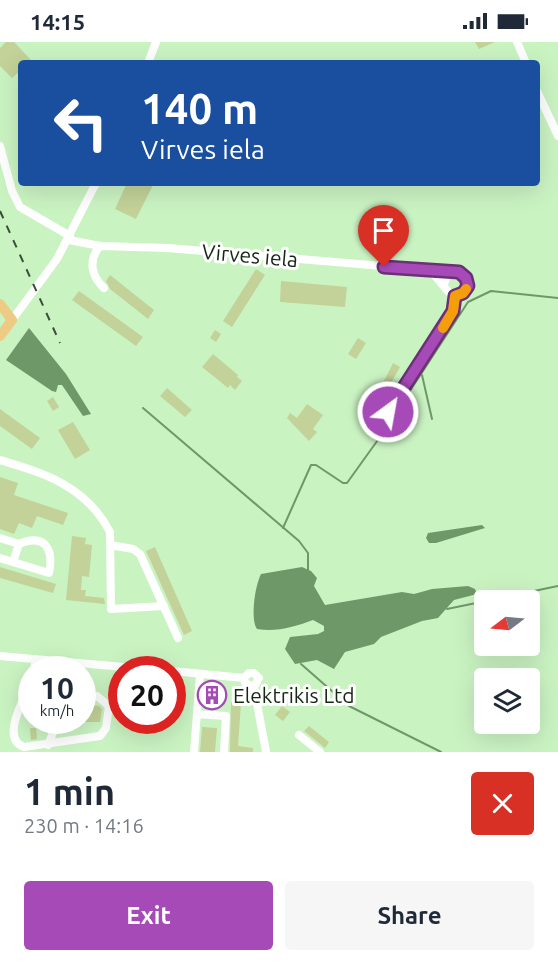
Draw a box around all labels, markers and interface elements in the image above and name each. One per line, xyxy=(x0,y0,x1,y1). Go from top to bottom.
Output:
text: 14:15 xyxy=(30,9,85,34)
icon: left xyxy=(42,84,120,162)
text: 140 m xyxy=(141,85,258,132)
text: Virves iela xyxy=(141,134,265,164)
pin xyxy=(358,205,409,267)
icon: arrive xyxy=(367,214,400,247)
street label: Virves iela xyxy=(201,239,299,271)
position arrow xyxy=(356,380,420,444)
north arrow xyxy=(474,590,540,656)
map controls xyxy=(474,590,540,734)
speed limit sign: 20 xyxy=(108,656,186,734)
button: layers xyxy=(474,668,540,734)
text: 10 xyxy=(40,671,74,705)
building icon: Elektrikis Ltd xyxy=(196,679,228,711)
place label: Elektrikis Ltd xyxy=(233,683,355,707)
text: km/h xyxy=(40,702,74,719)
text: 1 min xyxy=(24,771,115,812)
button: close xyxy=(471,772,534,835)
text: 230 m · 14:16 xyxy=(24,814,144,837)
button: Exit xyxy=(24,881,273,950)
button: Share xyxy=(285,881,534,950)

